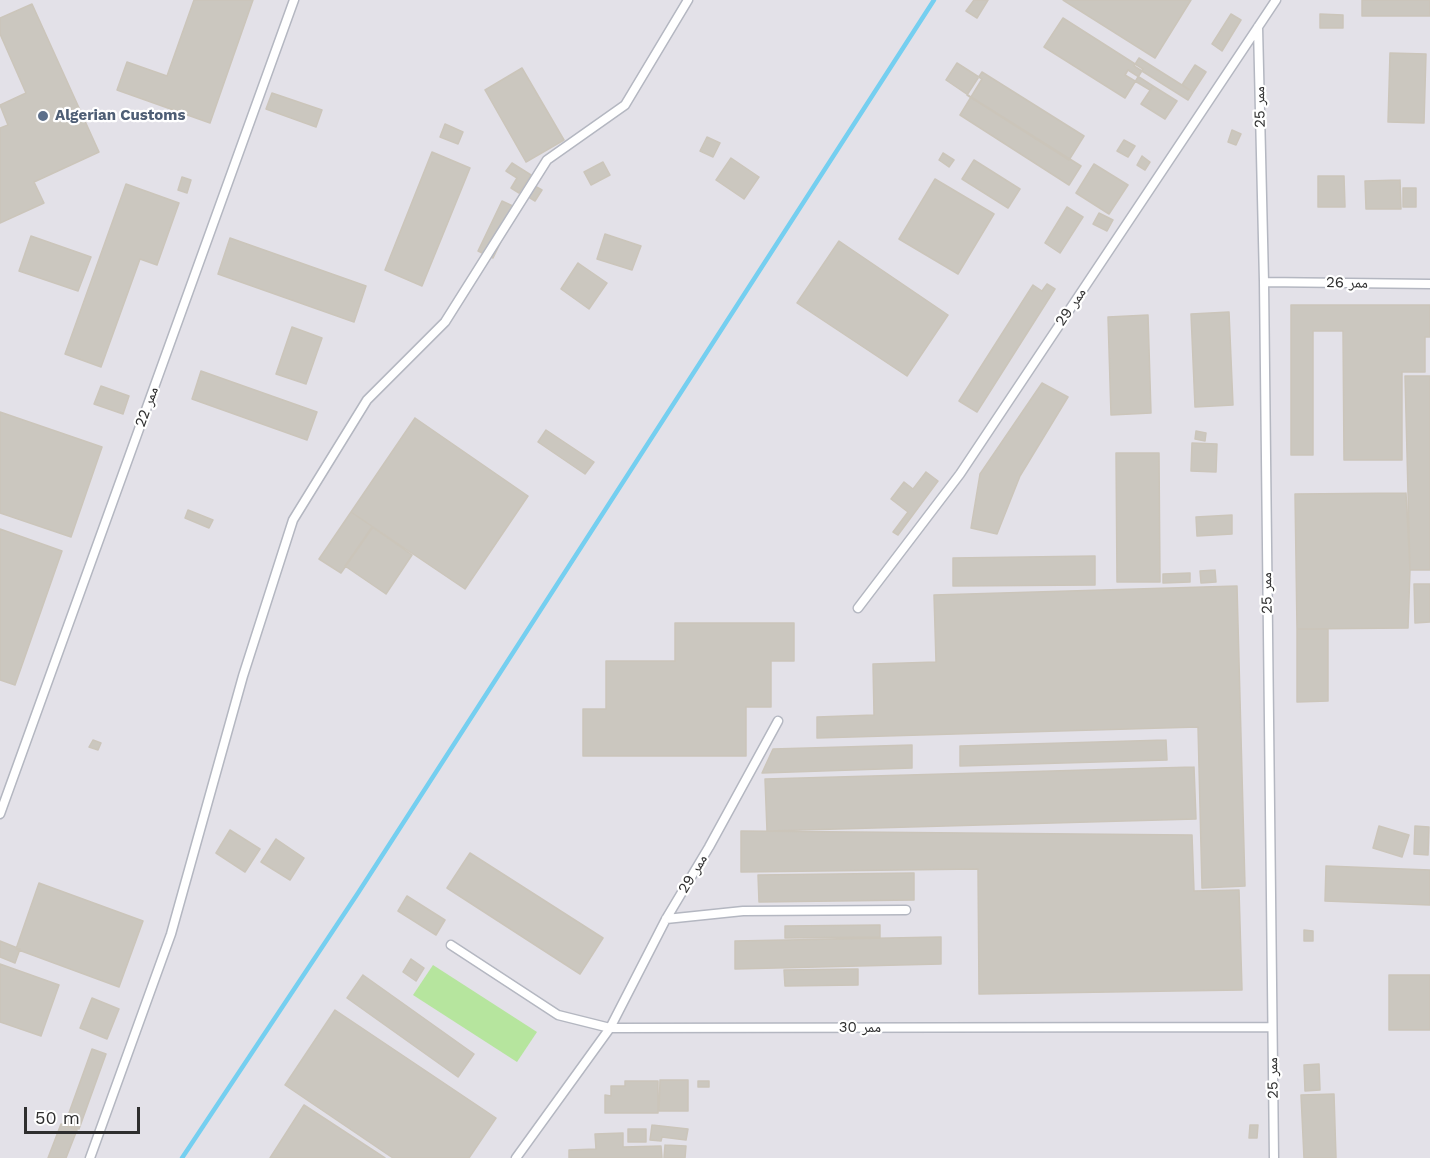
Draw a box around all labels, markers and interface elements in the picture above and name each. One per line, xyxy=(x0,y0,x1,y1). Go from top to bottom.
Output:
street label: ممر 25 xyxy=(1251,86,1269,128)
place label: Algerian Customs xyxy=(55,107,185,125)
marker: Algerian Customs xyxy=(36,109,50,123)
street label: ممر 26 xyxy=(1326,274,1368,292)
street label: ممر 29 xyxy=(1052,284,1090,330)
street label: ممر 22 xyxy=(131,384,163,430)
street label: ممر 25 xyxy=(1258,572,1276,614)
street label: ممر 29 xyxy=(674,851,712,897)
street label: ممر 30 xyxy=(839,1019,881,1037)
street label: ممر 25 xyxy=(1264,1057,1282,1099)
scale bar xyxy=(27,1095,142,1133)
text: 50 m xyxy=(35,1107,80,1128)

